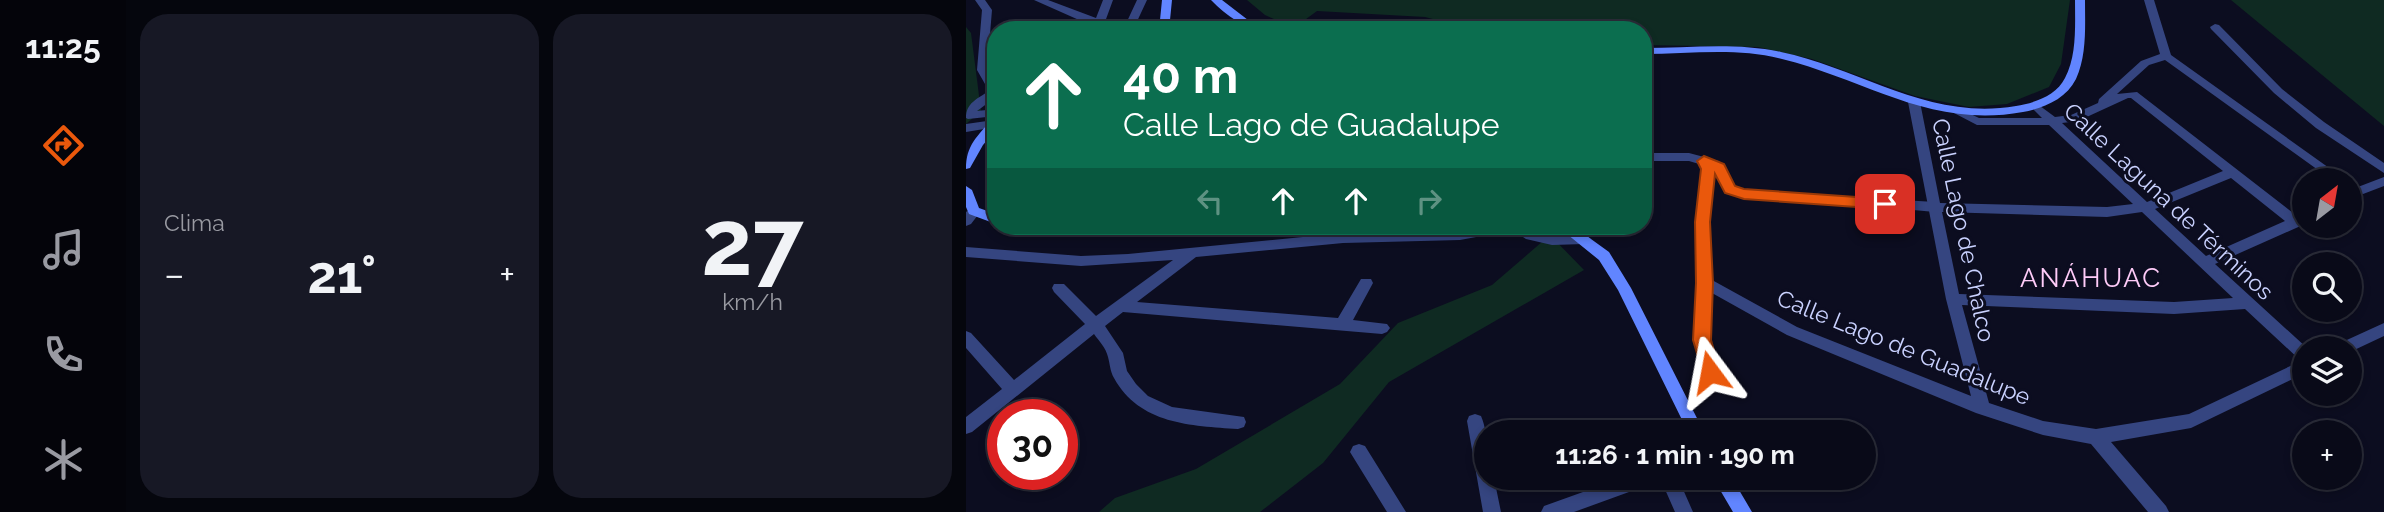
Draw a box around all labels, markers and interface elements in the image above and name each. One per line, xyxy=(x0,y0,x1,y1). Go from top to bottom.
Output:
text: 11:25 xyxy=(25,28,101,65)
text: 40 m xyxy=(1123,47,1238,104)
icon: ahead xyxy=(1008,49,1099,140)
street label: Calle Laguna de Términos xyxy=(2059,97,2279,305)
text: Calle Lago de Guadalupe xyxy=(1123,106,1500,143)
street label: Calle Lago de Chalco xyxy=(1927,116,2001,344)
icon: directions xyxy=(39,121,88,170)
north arrow xyxy=(2292,168,2362,238)
map controls xyxy=(2292,168,2362,490)
pin xyxy=(1855,174,1915,234)
icon: left xyxy=(1191,182,1229,220)
icon: ahead xyxy=(1264,182,1302,220)
icon: ahead xyxy=(1337,182,1375,220)
icon: right xyxy=(1410,182,1448,220)
icon: arrive xyxy=(1866,185,1904,223)
text: 27 xyxy=(701,189,804,296)
text: Clima xyxy=(164,209,225,236)
icon: music xyxy=(39,225,88,274)
text: 21° xyxy=(308,244,376,305)
text: − xyxy=(164,252,184,297)
text: + xyxy=(499,252,515,297)
button: search xyxy=(2292,252,2362,322)
district label: ANÁHUAC xyxy=(2020,263,2162,293)
street label: Calle Lago de Guadalupe xyxy=(1773,284,2035,410)
text: km/h xyxy=(722,288,783,315)
icon: phone xyxy=(39,330,88,379)
position arrow xyxy=(1673,335,1747,409)
button: layers xyxy=(2292,336,2362,406)
speed limit sign: 30 xyxy=(987,399,1078,490)
button: + xyxy=(2292,420,2362,490)
icon: climate xyxy=(39,435,88,484)
text: 11:26 · 1 min · 190 m xyxy=(1555,440,1795,470)

